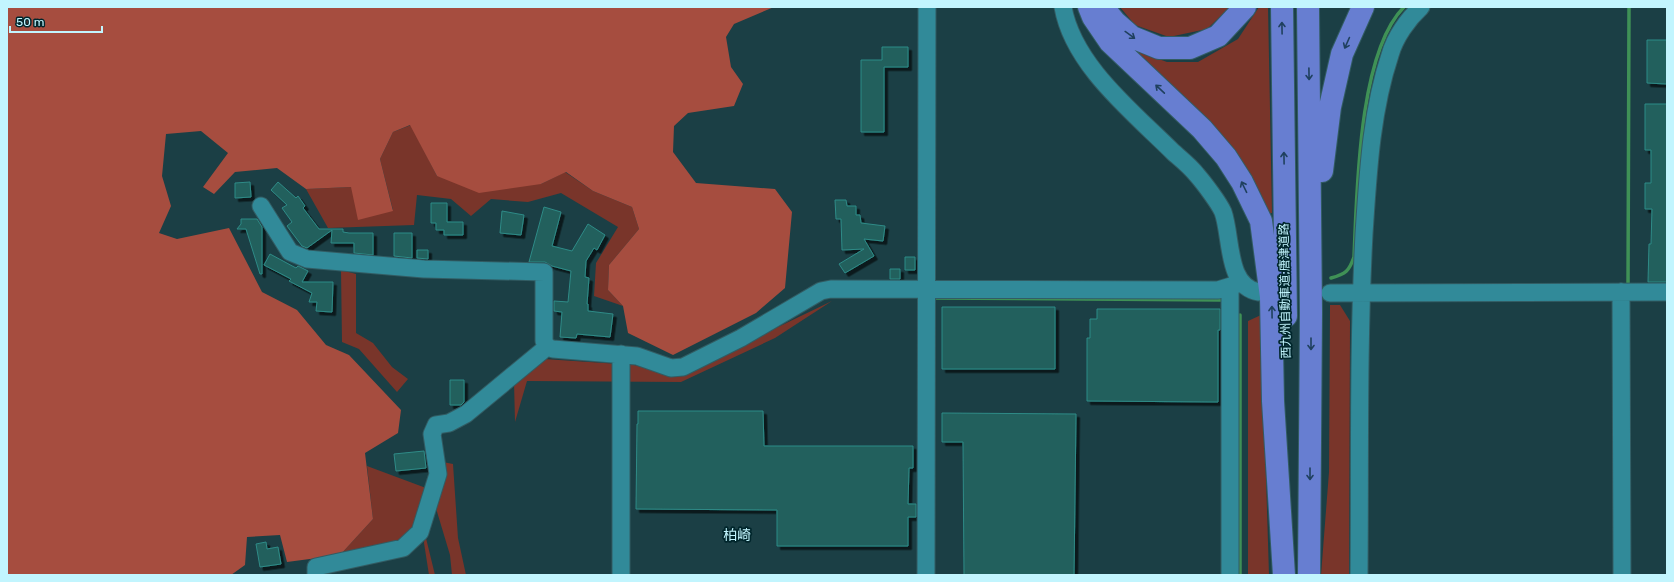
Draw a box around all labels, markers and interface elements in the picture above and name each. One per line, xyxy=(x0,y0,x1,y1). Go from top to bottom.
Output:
scale bar xyxy=(10,8,102,34)
text: 50 m xyxy=(16,15,44,29)
one-way arrow xyxy=(1278,22,1286,35)
one-way arrow xyxy=(1124,31,1135,39)
one-way arrow xyxy=(1343,36,1350,48)
one-way arrow xyxy=(1305,67,1313,80)
one-way arrow xyxy=(1154,85,1165,94)
one-way arrow xyxy=(1280,152,1288,165)
one-way arrow xyxy=(1240,181,1248,193)
street label: 西九州自動車道;唐津道路 xyxy=(1277,223,1293,359)
one-way arrow xyxy=(1268,306,1276,319)
one-way arrow xyxy=(1307,337,1315,350)
one-way arrow xyxy=(1306,467,1314,480)
district label: 柏崎 xyxy=(723,527,751,544)

